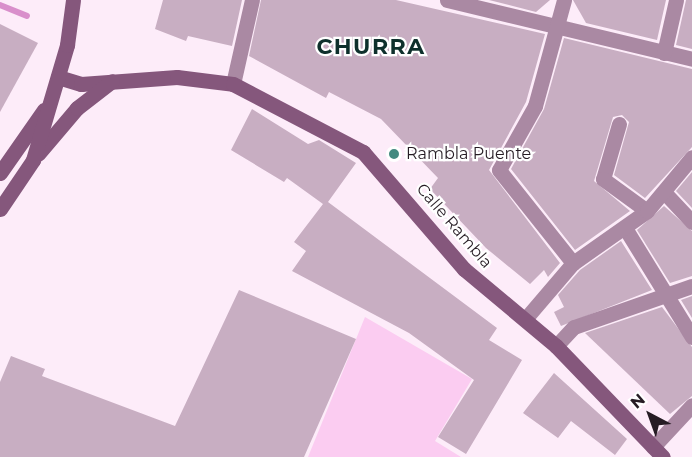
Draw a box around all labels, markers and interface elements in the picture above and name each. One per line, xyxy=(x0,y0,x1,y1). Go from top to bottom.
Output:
district label: CHURRA xyxy=(316,34,426,60)
place label: Rambla Puente xyxy=(406,144,531,164)
marker: Rambla Puente xyxy=(387,147,401,161)
street label: Calle Rambla xyxy=(412,180,496,272)
north arrow xyxy=(620,385,680,445)
text: N xyxy=(627,390,649,412)

